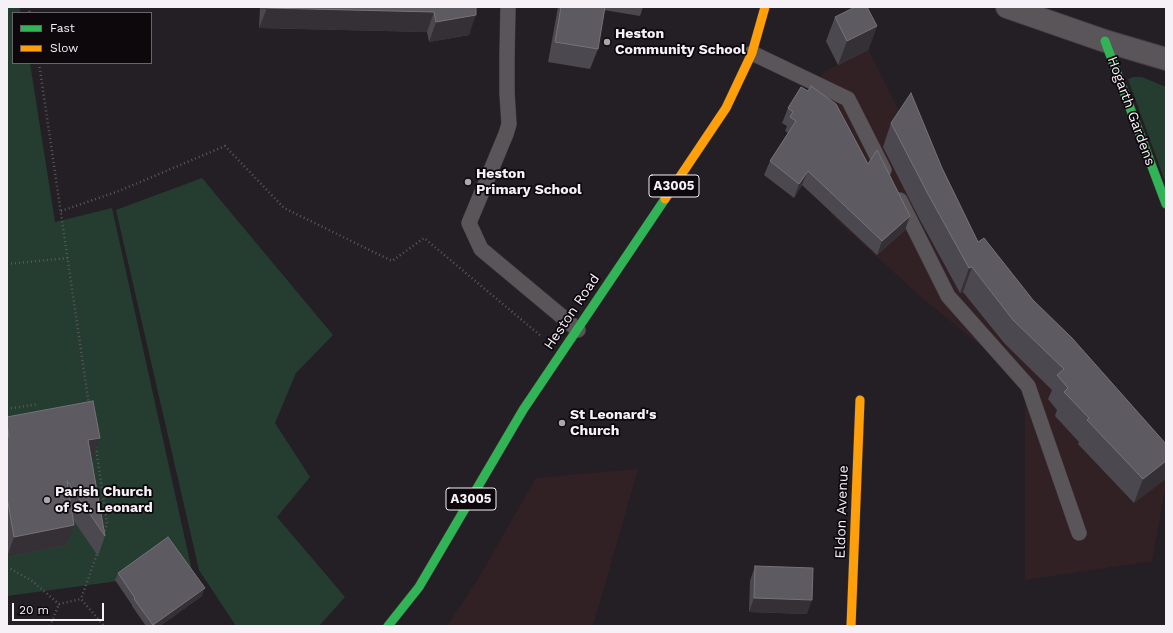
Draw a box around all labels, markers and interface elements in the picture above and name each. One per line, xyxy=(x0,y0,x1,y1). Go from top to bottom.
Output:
legend xyxy=(12,12,152,64)
text: Fast xyxy=(50,21,75,35)
place label: Heston Community School xyxy=(615,26,746,58)
marker: Heston Community School xyxy=(602,37,612,47)
text: Slow xyxy=(50,41,78,55)
street label: Hogarth Gardens xyxy=(1103,54,1159,168)
place label: Heston Primary School xyxy=(476,166,582,198)
road number: A3005 xyxy=(649,175,699,197)
marker: Heston Primary School xyxy=(463,177,473,187)
street label: Heston Road xyxy=(541,271,603,353)
place label: St Leonard's Church xyxy=(570,407,656,440)
marker: St Leonard's Church xyxy=(557,418,567,428)
street label: Eldon Avenue xyxy=(832,465,852,559)
place label: Parish Church of St. Leonard xyxy=(55,484,153,516)
road number: A3005 xyxy=(446,488,496,510)
marker: Parish Church of St. Leonard xyxy=(42,495,52,505)
scale bar xyxy=(14,595,106,621)
text: 20 m xyxy=(19,603,49,617)

